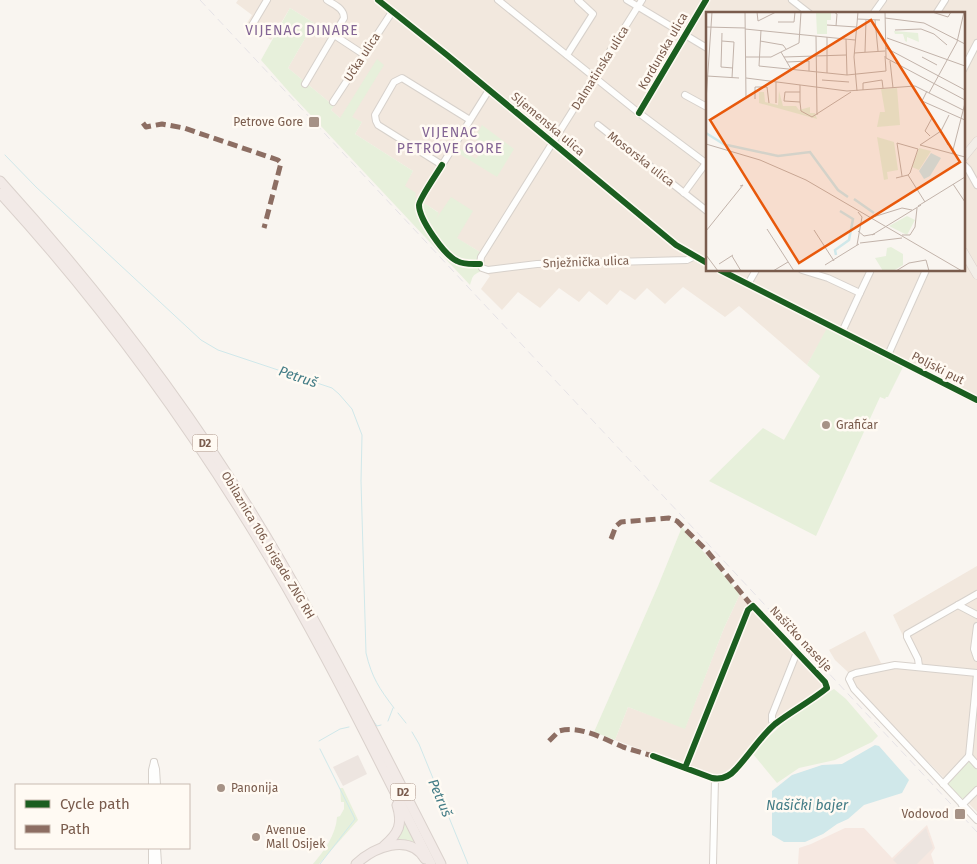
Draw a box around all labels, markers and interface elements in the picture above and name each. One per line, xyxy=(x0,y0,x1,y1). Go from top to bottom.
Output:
street label: Kordunska ulica xyxy=(635,10,691,92)
inset map xyxy=(706,12,964,271)
district label: VIJENAC DINARE xyxy=(245,22,359,39)
street label: Dalmatinska ulica xyxy=(569,23,631,113)
street label: Učka ulica xyxy=(341,30,383,84)
street label: Sljemenska ulica xyxy=(509,89,587,159)
place label: Petrove Gore xyxy=(233,115,303,129)
marker: Petrove Gore xyxy=(307,115,321,129)
district label: VIJENAC PETROVE GORE xyxy=(397,124,503,157)
street label: Mosorska ulica xyxy=(605,129,677,189)
street label: Snježnička ulica xyxy=(543,253,629,271)
street label: Poljski put xyxy=(909,349,967,388)
water label: Petruš xyxy=(276,363,320,392)
place label: Grafičar xyxy=(836,418,878,432)
marker: Grafičar xyxy=(820,419,832,431)
road number: D2 xyxy=(192,434,218,452)
street label: Obilaznica 106. brigade ZNG RH xyxy=(218,469,318,621)
street label: Našičko naselje xyxy=(767,603,835,675)
water label: Petruš xyxy=(424,776,456,820)
place label: Panonija xyxy=(231,781,278,795)
marker: Panonija xyxy=(215,782,227,794)
legend xyxy=(15,784,190,849)
road number: D2 xyxy=(390,784,416,800)
text: Cycle path xyxy=(60,795,130,813)
water label: Našički bajer xyxy=(766,797,849,814)
place label: Vodovod xyxy=(901,807,949,821)
marker: Vodovod xyxy=(953,807,967,821)
text: Path xyxy=(60,820,90,838)
place label: Avenue Mall Osijek xyxy=(266,823,326,851)
marker: Avenue Mall Osijek xyxy=(250,831,262,843)

